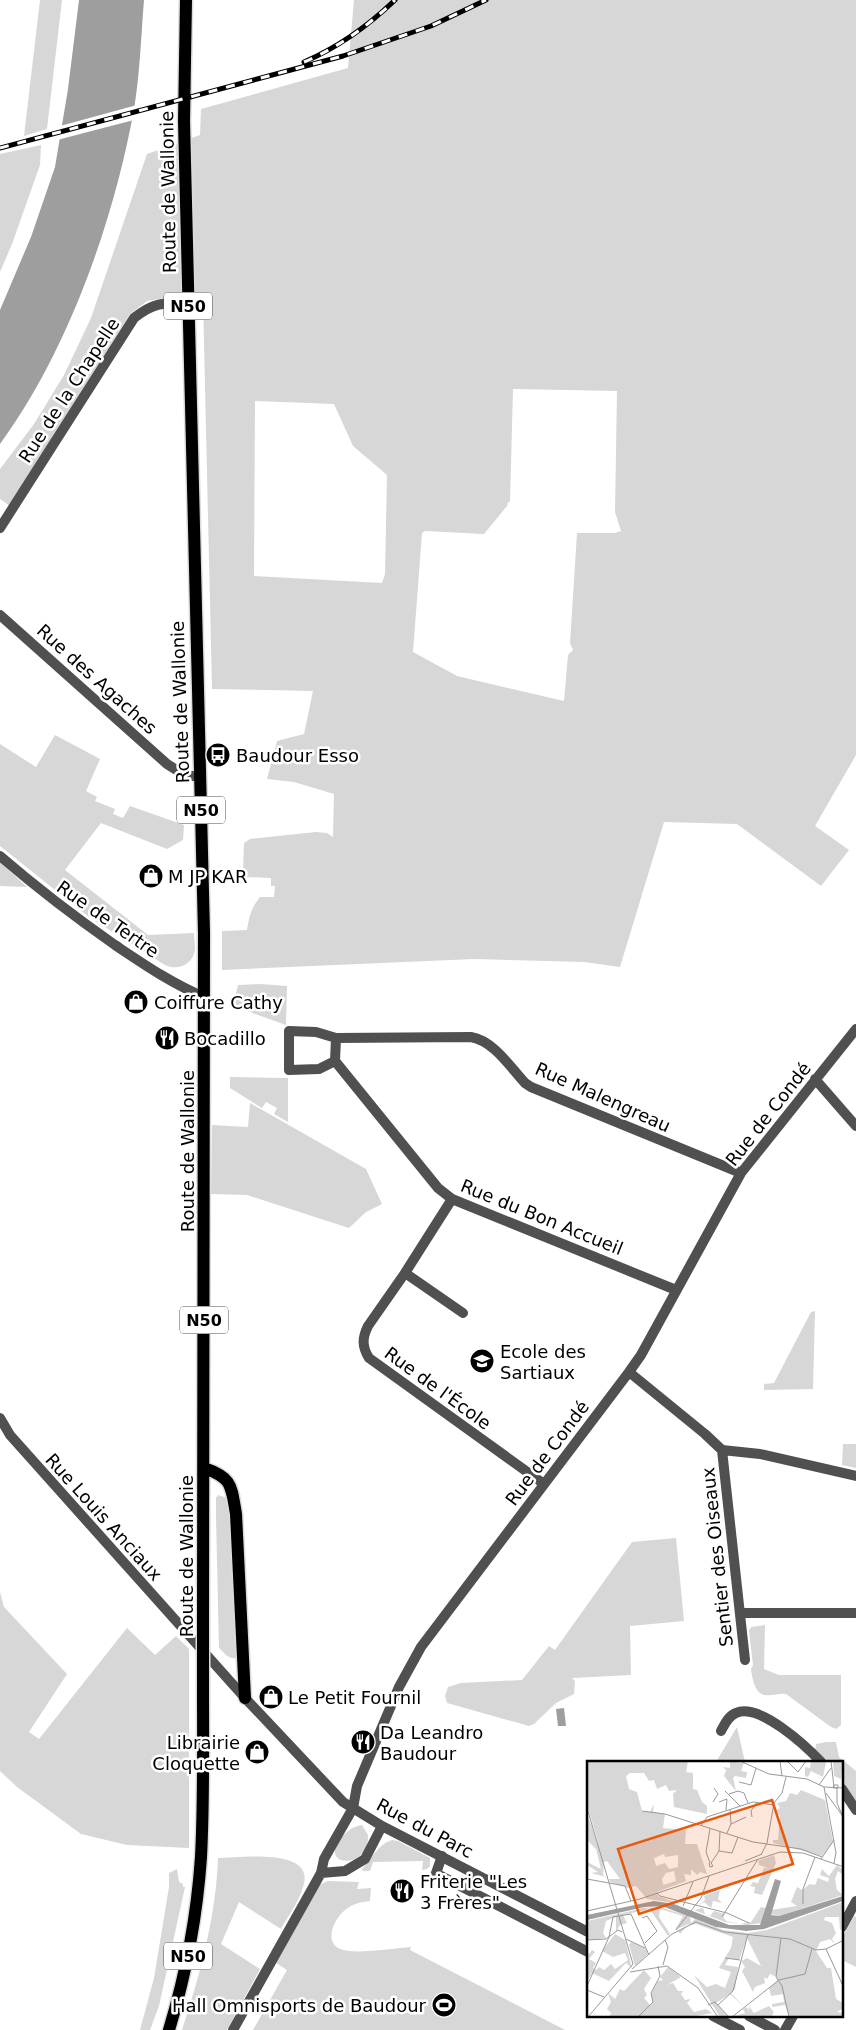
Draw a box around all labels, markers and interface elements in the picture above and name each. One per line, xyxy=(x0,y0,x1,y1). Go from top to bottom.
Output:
street label: Route de Wallonie xyxy=(156,111,180,273)
road number: N50 xyxy=(164,292,212,320)
street label: Rue de la Chapelle xyxy=(14,314,124,466)
street label: Rue des Agaches xyxy=(33,620,161,738)
street label: Route de Wallonie xyxy=(167,620,193,784)
bus stop icon: Baudour Esso xyxy=(205,742,231,768)
place label: Baudour Esso xyxy=(236,745,359,766)
road number: N50 xyxy=(177,796,225,824)
shop icon: M JP KAR xyxy=(138,863,164,889)
place label: M JP KAR xyxy=(168,866,247,887)
street label: Rue de Tertre xyxy=(53,876,163,962)
shop icon: Coiffure Cathy xyxy=(123,989,149,1015)
place label: Coiffure Cathy xyxy=(154,992,283,1013)
restaurant icon: Bocadillo xyxy=(154,1025,180,1051)
place label: Bocadillo xyxy=(184,1028,266,1049)
street label: Rue Malengreau xyxy=(532,1058,674,1136)
street label: Rue de Condé xyxy=(721,1058,815,1170)
street label: Route de Wallonie xyxy=(177,1070,198,1232)
street label: Rue du Bon Accueil xyxy=(458,1175,626,1259)
road number: N50 xyxy=(180,1306,228,1334)
place label: Ecole des Sartiaux xyxy=(500,1341,586,1383)
street label: Rue de l'École xyxy=(381,1342,495,1434)
school or university icon: Ecole des Sartiaux xyxy=(469,1348,495,1374)
street label: Rue de Condé xyxy=(501,1397,593,1509)
street label: Rue Louis Anciaux xyxy=(41,1449,167,1585)
street label: Sentier des Oiseaux xyxy=(697,1466,737,1648)
street label: Route de Wallonie xyxy=(176,1475,197,1637)
shop icon: Le Petit Fournil xyxy=(258,1684,284,1710)
place label: Le Petit Fournil xyxy=(288,1687,421,1708)
place label: Da Leandro Baudour xyxy=(380,1722,483,1764)
restaurant icon: Da Leandro Baudour xyxy=(350,1729,376,1755)
place label: Librairie Cloquette xyxy=(152,1732,240,1774)
shop icon: Librairie Cloquette xyxy=(244,1739,270,1765)
inset map xyxy=(587,1761,844,2018)
street label: Rue du Parc xyxy=(373,1794,477,1862)
place label: Friterie "Les 3 Frères" xyxy=(420,1871,527,1913)
restaurant icon: Friterie "Les 3 Frères" xyxy=(389,1878,415,1904)
road number: N50 xyxy=(164,1942,212,1970)
sports icon: Hall Omnisports de Baudour xyxy=(431,1992,457,2018)
place label: Hall Omnisports de Baudour xyxy=(172,1995,427,2016)

